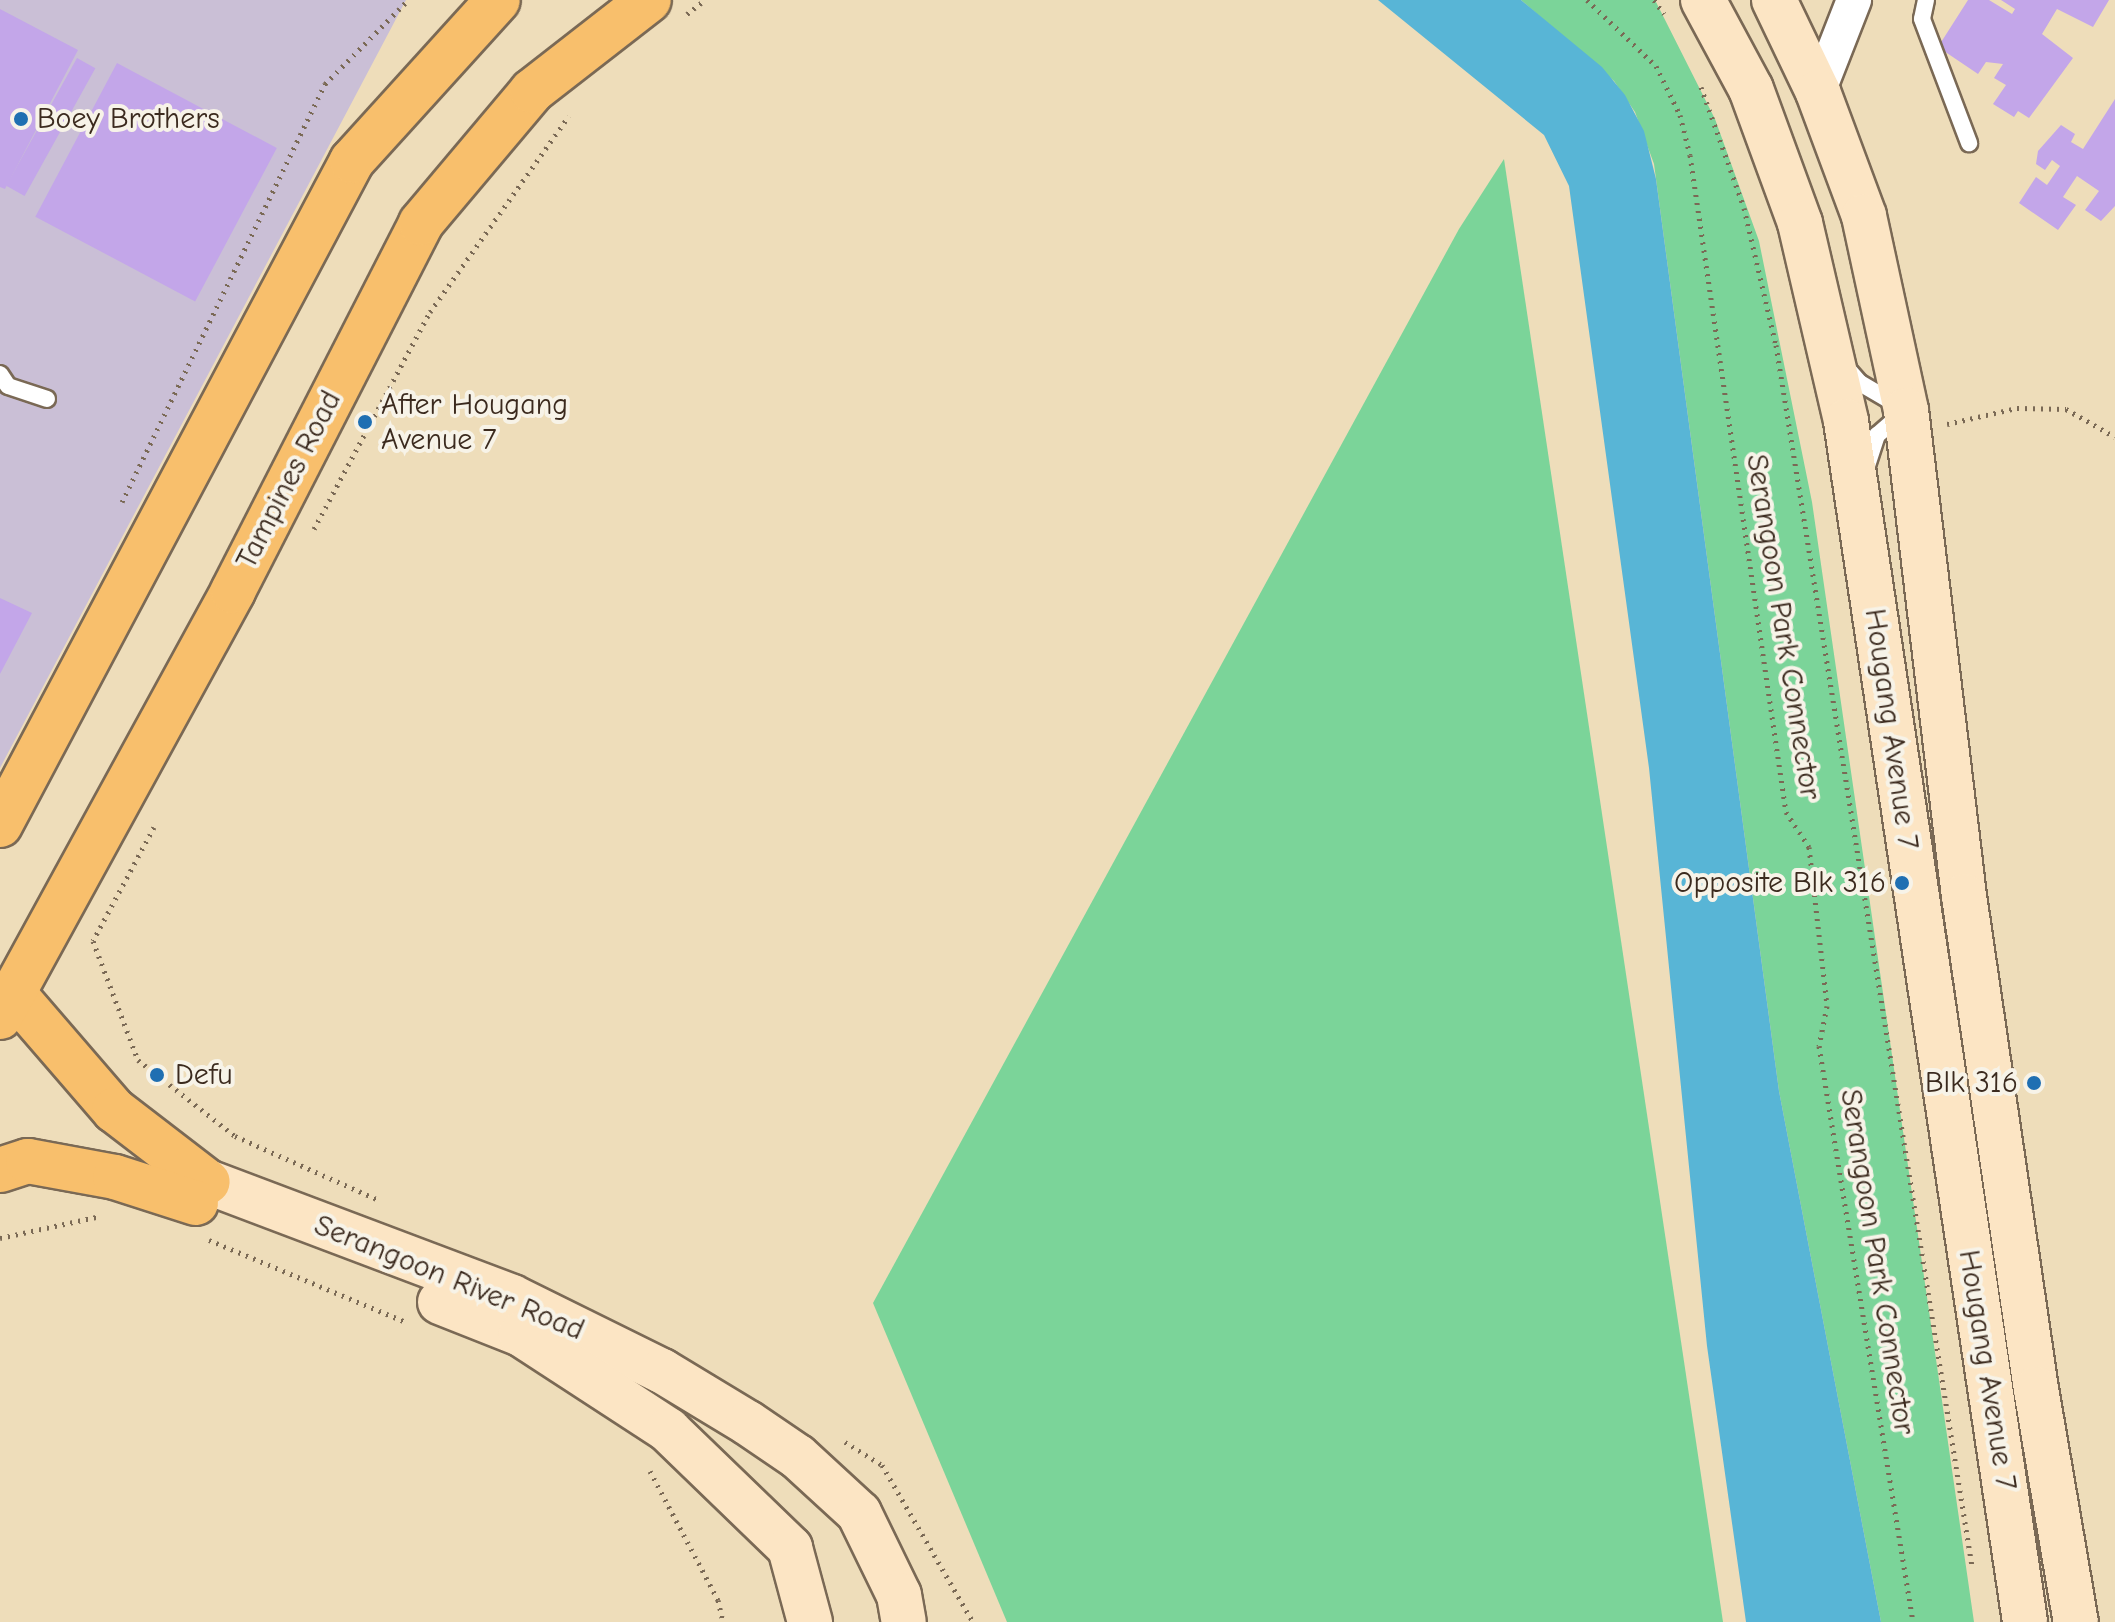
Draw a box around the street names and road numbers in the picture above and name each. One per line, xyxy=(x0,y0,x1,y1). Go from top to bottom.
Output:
street label: Tampines Road xyxy=(229,385,349,575)
street label: Serangoon Park Connector xyxy=(1738,452,1828,802)
street label: Hougang Avenue 7 xyxy=(1856,607,1926,851)
street label: Serangoon Park Connector xyxy=(1832,1087,1922,1437)
street label: Serangoon River Road xyxy=(309,1207,589,1349)
street label: Hougang Avenue 7 xyxy=(1950,1248,2024,1492)

